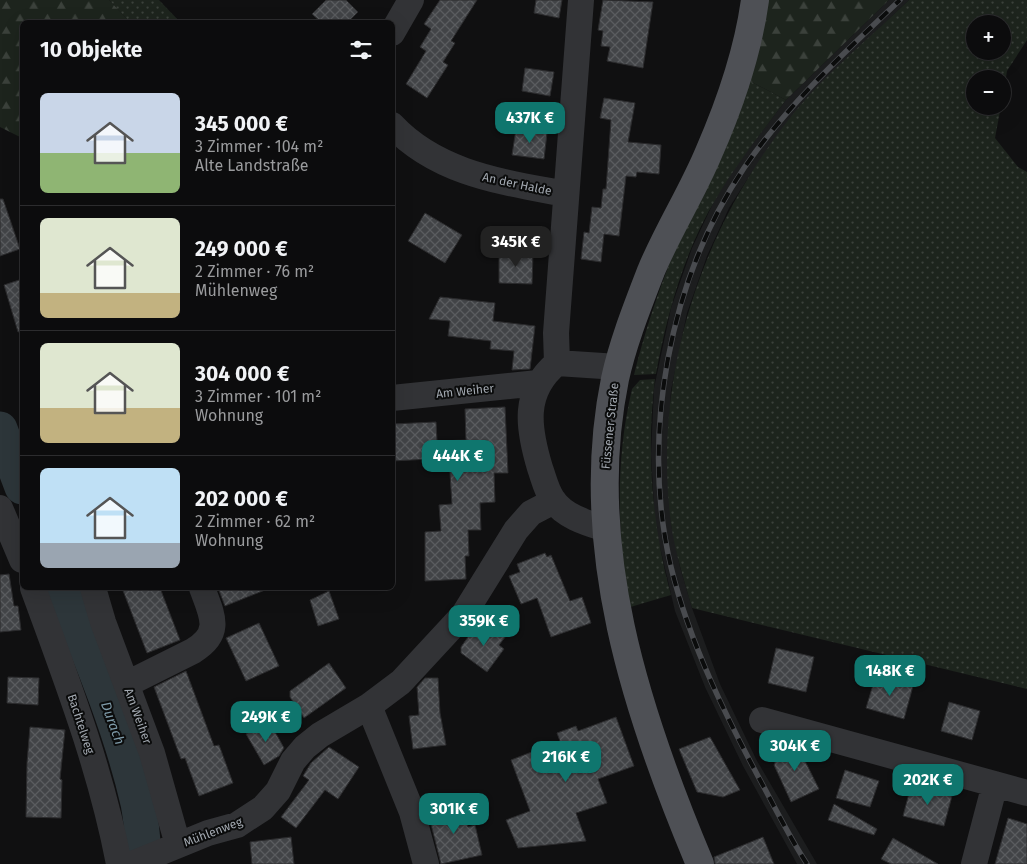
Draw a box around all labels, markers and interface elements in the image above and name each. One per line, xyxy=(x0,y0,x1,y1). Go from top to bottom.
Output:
map controls xyxy=(966,15,1011,115)
button: + xyxy=(966,15,1011,60)
icon: filters xyxy=(347,36,375,64)
text: 10 Objekte xyxy=(40,37,142,63)
button: − xyxy=(966,70,1011,115)
pin: 437K € xyxy=(489,102,571,144)
text: 437K € xyxy=(506,108,554,127)
text: 345 000 € xyxy=(195,111,288,137)
icon: home xyxy=(80,113,140,173)
text: 3 Zimmer · 104 m² xyxy=(195,137,323,156)
text: Alte Landstraße xyxy=(195,156,309,175)
street label: An der Halde xyxy=(481,170,553,198)
pin: 345K € xyxy=(475,226,557,268)
text: 345K € xyxy=(491,232,541,251)
text: 249 000 € xyxy=(195,236,288,262)
icon: home xyxy=(80,238,140,298)
text: 2 Zimmer · 76 m² xyxy=(195,262,314,281)
text: Mühlenweg xyxy=(195,281,277,300)
text: 304 000 € xyxy=(195,361,289,387)
icon: home xyxy=(80,363,140,423)
street label: Am Weiher xyxy=(435,381,495,401)
street label: Füssener Straße xyxy=(599,382,621,470)
text: 3 Zimmer · 101 m² xyxy=(195,387,321,406)
text: Wohnung xyxy=(195,406,263,425)
pin: 444K € xyxy=(417,440,499,482)
text: 444K € xyxy=(433,446,483,465)
text: 202 000 € xyxy=(195,486,288,512)
icon: home xyxy=(80,488,140,548)
text: 2 Zimmer · 62 m² xyxy=(195,512,315,531)
text: Wohnung xyxy=(195,531,263,550)
pin: 359K € xyxy=(443,604,525,647)
text: 359K € xyxy=(460,611,509,630)
pin: 148K € xyxy=(849,654,931,697)
text: 148K € xyxy=(865,661,915,680)
street label: Am Weiher xyxy=(121,686,155,746)
street label: Bachtelweg xyxy=(65,692,97,756)
water label: Durach xyxy=(97,699,128,747)
pin: 249K € xyxy=(225,700,307,743)
text: 249K € xyxy=(242,707,290,726)
pin: 304K € xyxy=(754,730,836,772)
text: 304K € xyxy=(770,736,820,755)
pin: 216K € xyxy=(525,740,607,783)
text: 216K € xyxy=(542,747,590,766)
pin: 202K € xyxy=(887,764,969,806)
text: 202K € xyxy=(903,770,953,789)
pin: 301K € xyxy=(413,792,495,835)
text: 301K € xyxy=(430,799,478,818)
street label: Mühlenweg xyxy=(182,814,245,850)

